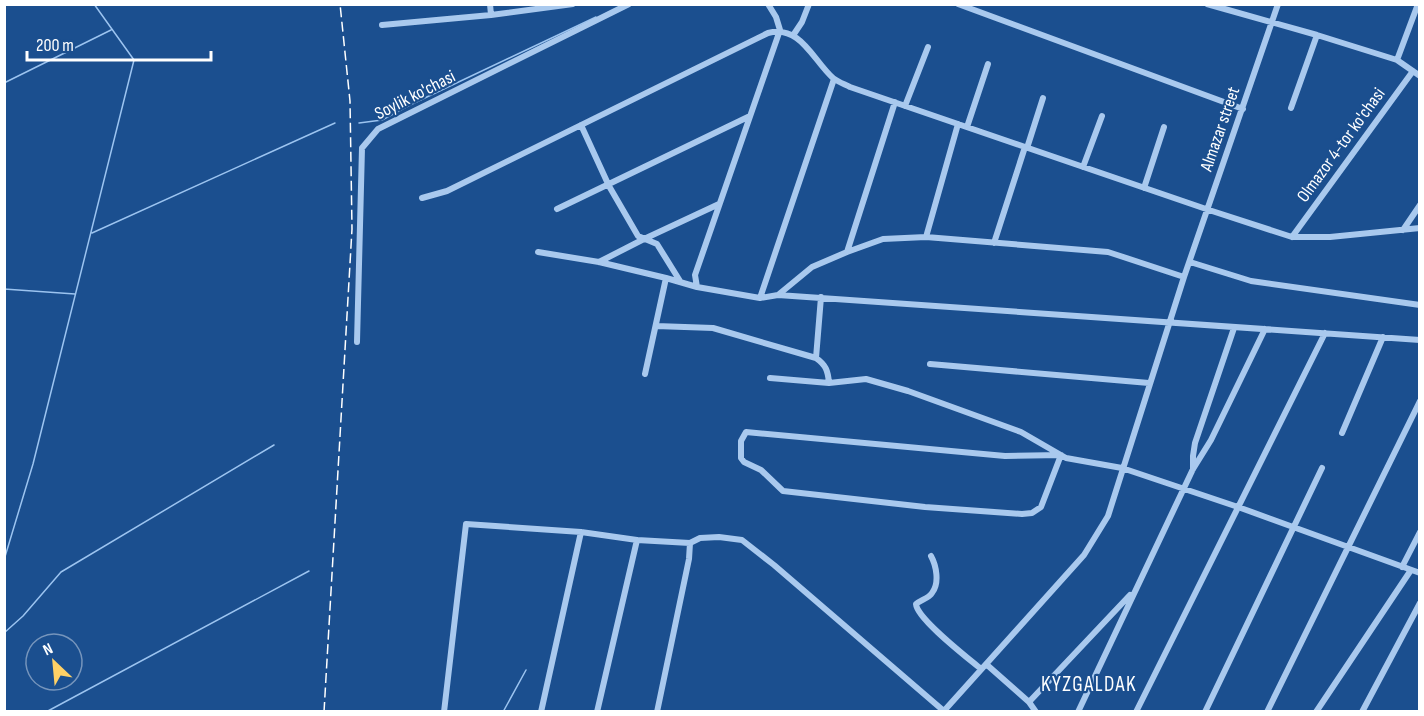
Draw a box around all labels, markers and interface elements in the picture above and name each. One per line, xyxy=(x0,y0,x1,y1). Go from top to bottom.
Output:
scale bar xyxy=(27,24,212,62)
text: 200 m xyxy=(36,35,74,56)
street label: Soylik ko'chasi xyxy=(371,66,459,124)
street label: Almazar street xyxy=(1195,84,1244,175)
street label: Olmazor 4-tor ko'chasi xyxy=(1293,84,1389,206)
north arrow xyxy=(24,632,84,692)
text: N xyxy=(40,639,56,660)
district label: KYZGALDAK xyxy=(1041,672,1137,697)

